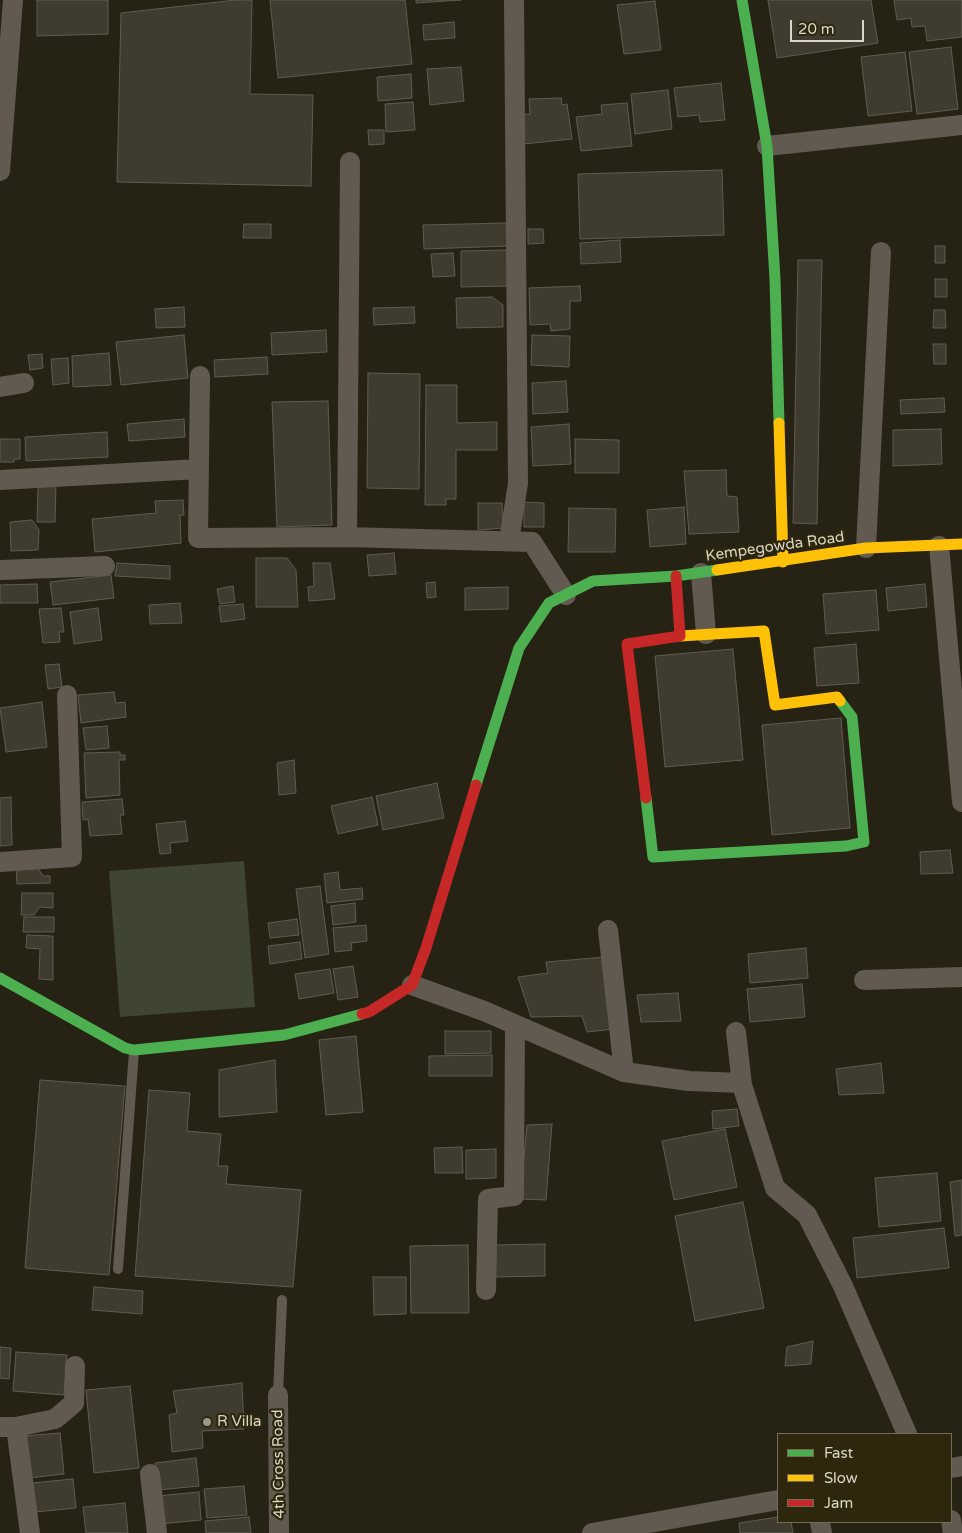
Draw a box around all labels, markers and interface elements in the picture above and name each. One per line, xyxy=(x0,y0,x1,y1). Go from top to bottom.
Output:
scale bar xyxy=(792,10,866,42)
text: 20 m xyxy=(798,20,835,38)
street label: Kempegowda Road xyxy=(704,528,846,566)
street label: 4th Cross Road xyxy=(269,1409,289,1519)
place label: R Villa xyxy=(217,1413,261,1431)
marker: R Villa xyxy=(201,1416,213,1428)
legend xyxy=(777,1433,952,1523)
text: Fast xyxy=(824,1444,853,1462)
text: Slow xyxy=(824,1469,858,1487)
text: Jam xyxy=(824,1494,853,1512)

